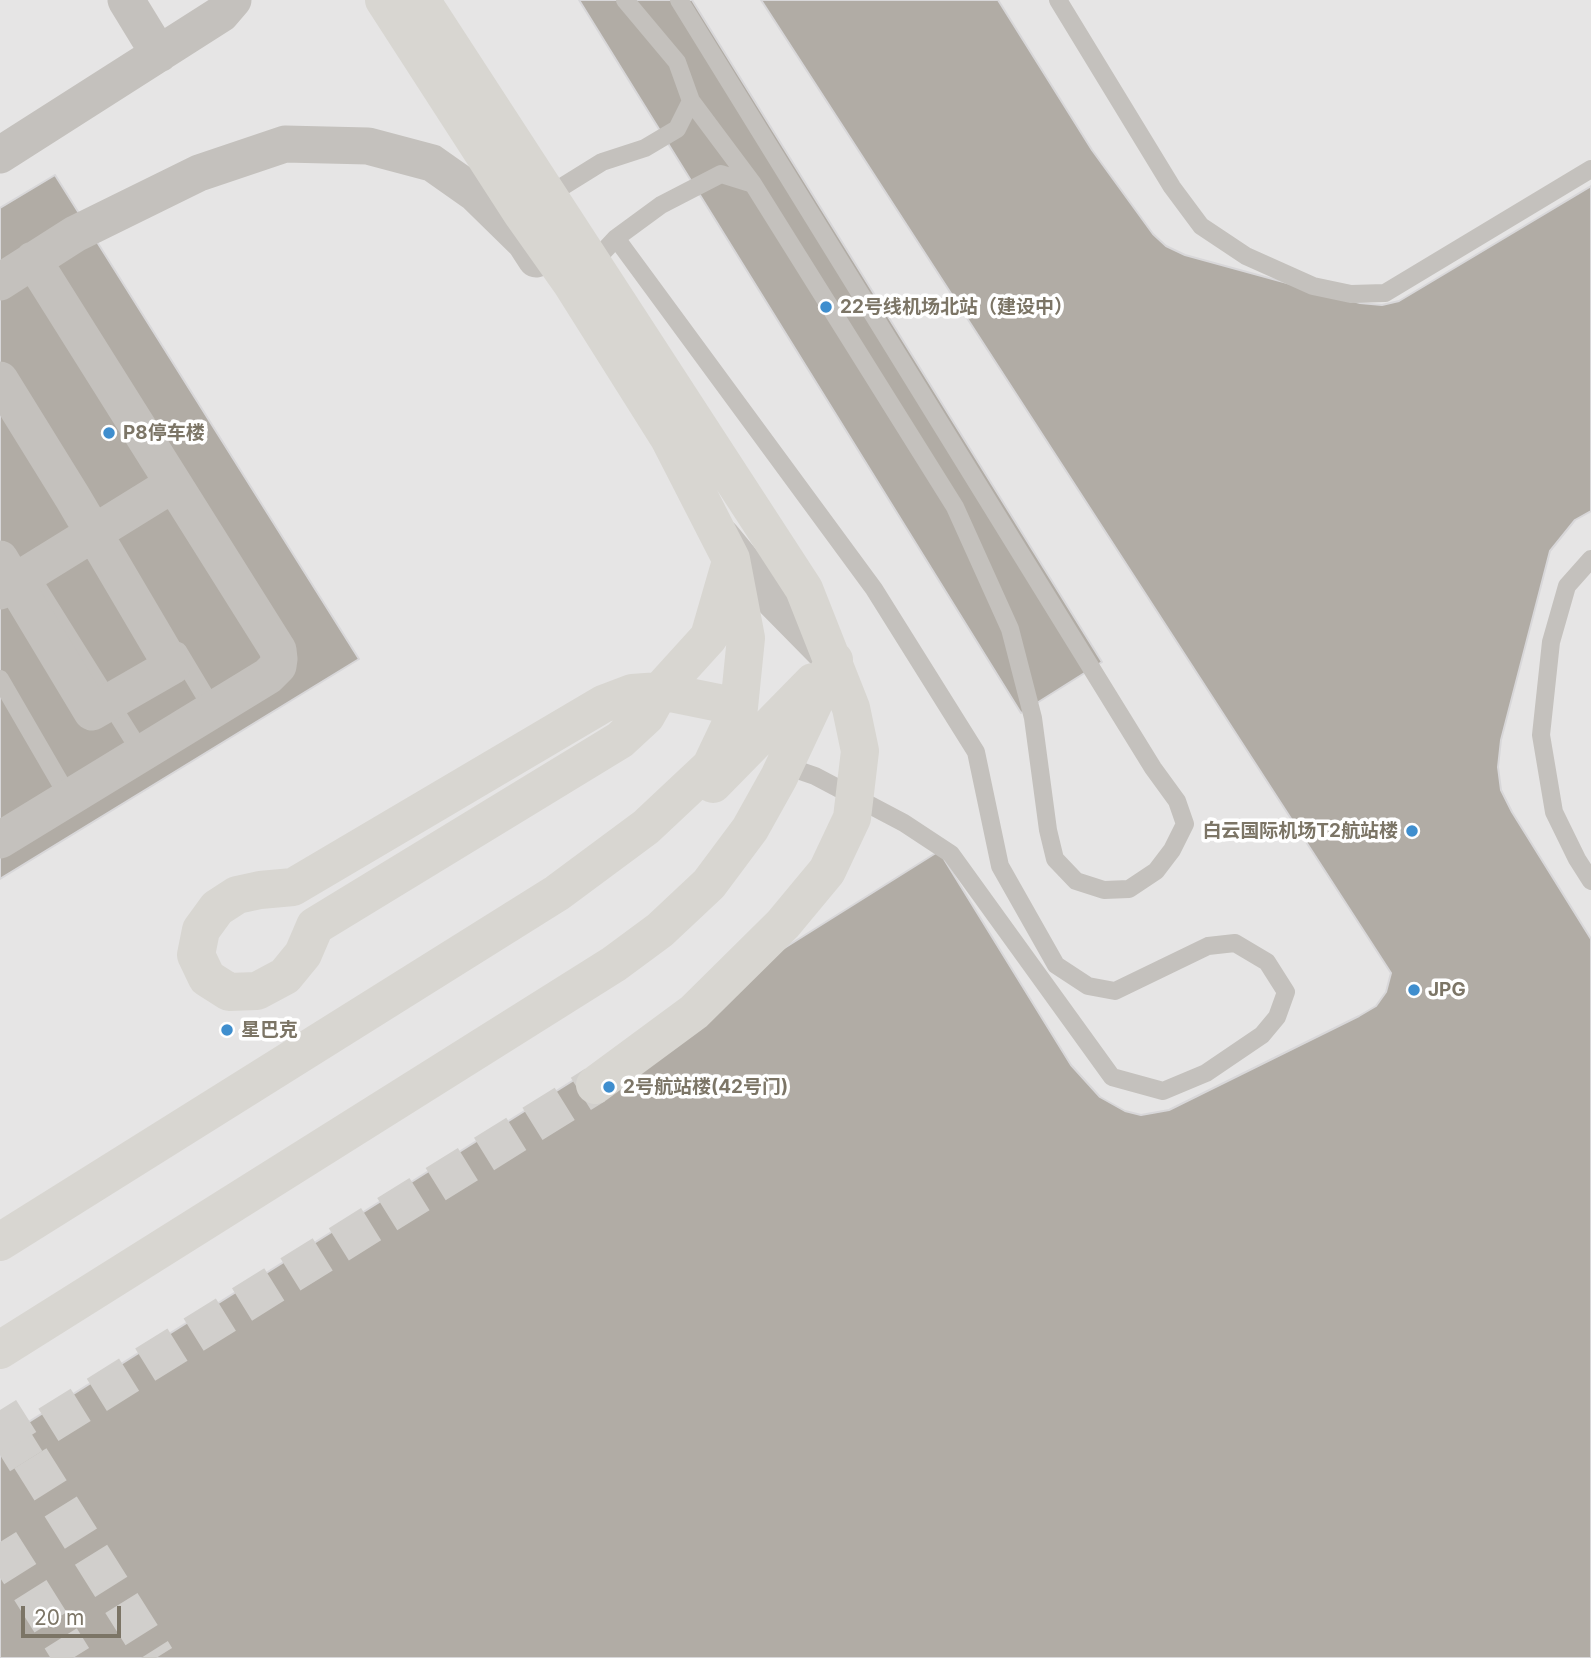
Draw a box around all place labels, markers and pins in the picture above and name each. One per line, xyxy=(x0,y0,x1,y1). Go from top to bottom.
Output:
place label: 22号线机场北站（建设中） xyxy=(840,296,1073,318)
marker: 22号线机场北站（建设中） xyxy=(818,299,834,315)
place label: P8停车楼 xyxy=(123,422,205,444)
marker: P8停车楼 xyxy=(101,425,117,441)
place label: 白云国际机场T2航站楼 xyxy=(1202,820,1398,842)
marker: 白云国际机场T2航站楼 xyxy=(1404,823,1420,839)
place label: JPG xyxy=(1428,979,1466,1001)
marker: JPG xyxy=(1406,982,1422,998)
place label: 星巴克 xyxy=(241,1019,298,1041)
marker: 星巴克 xyxy=(219,1022,235,1038)
place label: 2号航站楼(42号门) xyxy=(623,1076,788,1098)
marker: 2号航站楼(42号门) xyxy=(601,1079,617,1095)

